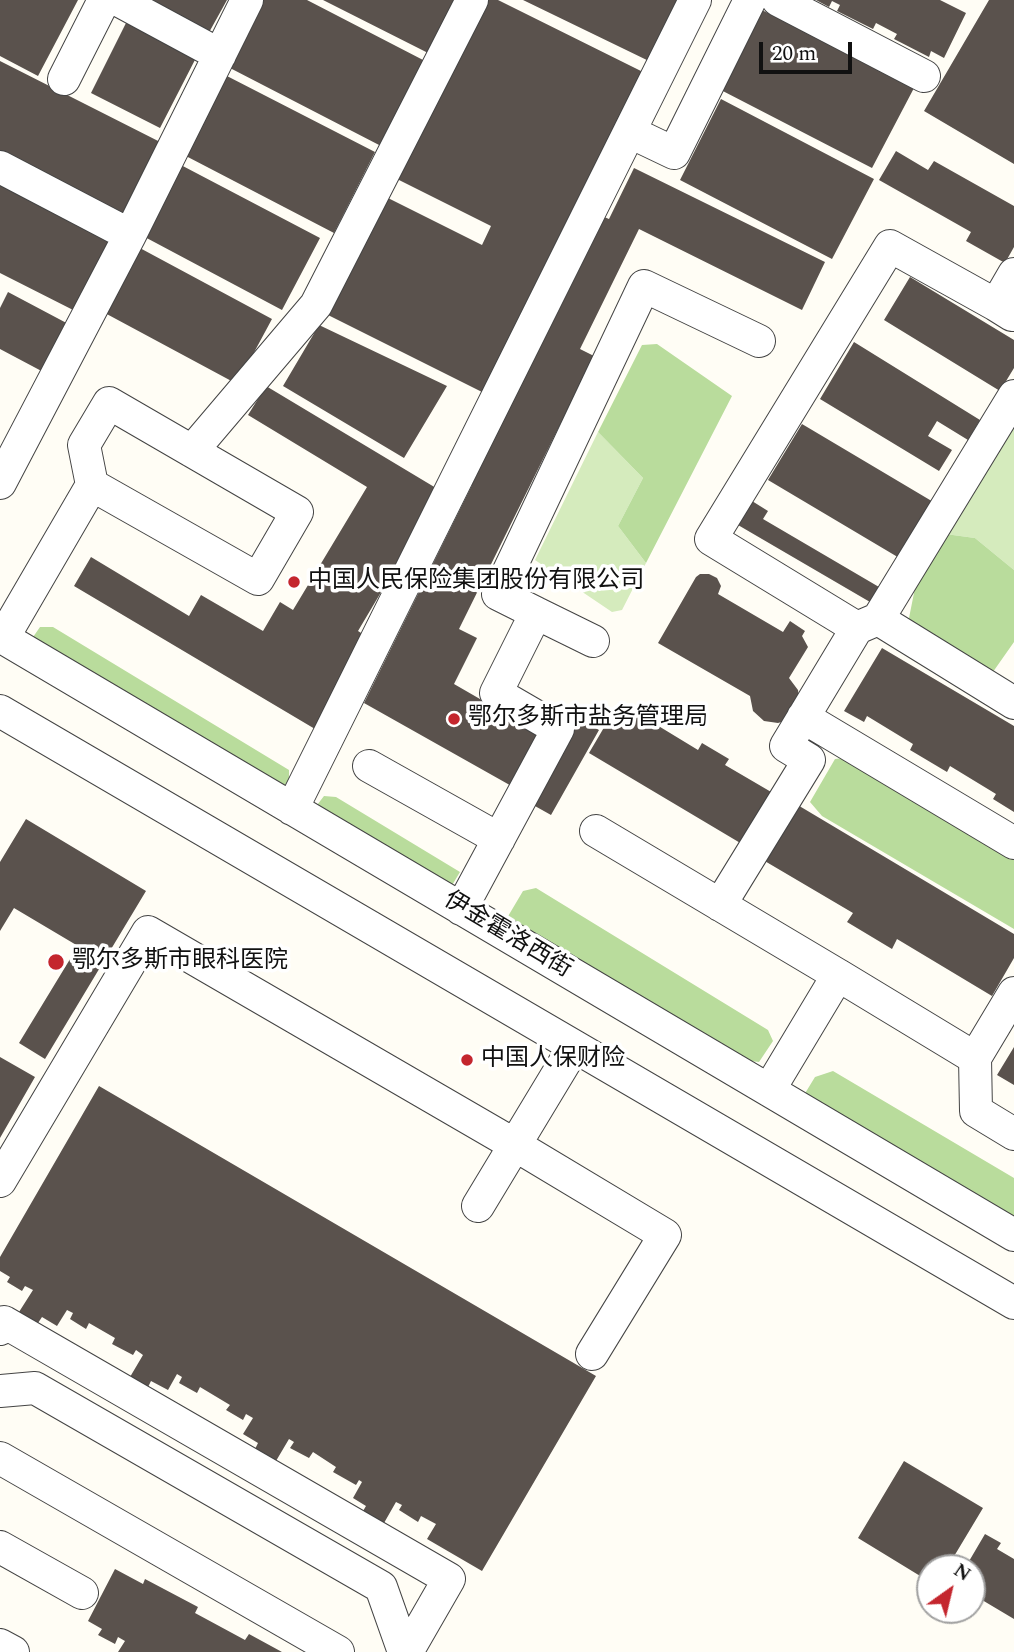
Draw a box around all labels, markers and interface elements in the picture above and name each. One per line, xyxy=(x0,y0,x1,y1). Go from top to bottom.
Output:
scale bar xyxy=(762,28,855,72)
text: 20 m xyxy=(772,38,816,70)
place label: 中国人民保险集团股份有限公司 xyxy=(308,568,644,596)
marker: 中国人民保险集团股份有限公司 xyxy=(286,574,302,590)
place label: 鄂尔多斯市盐务管理局 xyxy=(468,705,708,733)
marker: 鄂尔多斯市盐务管理局 xyxy=(446,711,462,727)
street label: 伊金霍洛西街 xyxy=(438,887,576,985)
place label: 鄂尔多斯市眼科医院 xyxy=(72,948,288,976)
marker: 鄂尔多斯市眼科医院 xyxy=(46,952,66,972)
place label: 中国人保财险 xyxy=(481,1046,625,1074)
marker: 中国人保财险 xyxy=(459,1052,475,1068)
north arrow xyxy=(916,1554,986,1624)
text: N xyxy=(947,1556,976,1589)

